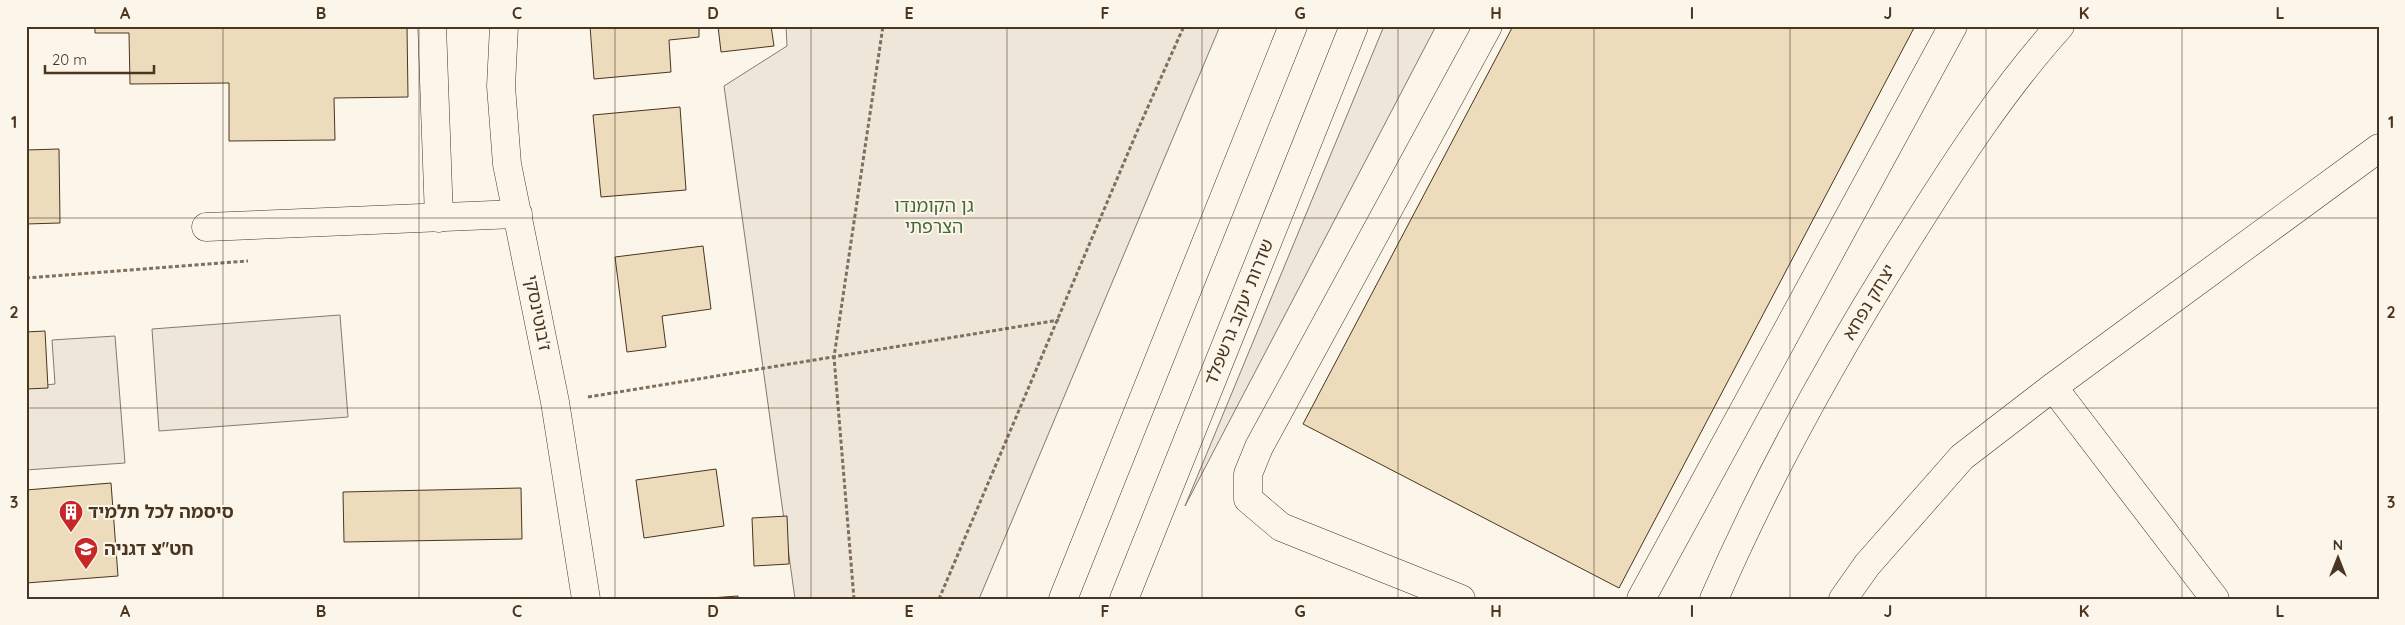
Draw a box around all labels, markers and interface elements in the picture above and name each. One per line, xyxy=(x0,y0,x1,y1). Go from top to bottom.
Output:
text: A xyxy=(120,3,131,23)
text: B xyxy=(316,3,326,23)
text: C xyxy=(512,3,522,23)
text: D xyxy=(707,3,719,23)
text: E xyxy=(904,3,914,23)
text: F xyxy=(1101,3,1110,23)
text: G xyxy=(1294,3,1306,23)
text: H xyxy=(1490,3,1502,23)
text: I xyxy=(1690,3,1694,23)
text: J xyxy=(1884,3,1892,23)
text: K xyxy=(2079,3,2089,23)
text: L xyxy=(2276,3,2285,23)
scale bar xyxy=(45,42,154,74)
text: 20 m xyxy=(52,50,87,69)
text: 1 xyxy=(11,112,17,132)
text: 1 xyxy=(2388,112,2394,132)
park label: גן הקומנדו הצרפתי xyxy=(894,194,974,238)
street label: שדרות יעקב גרשפלד xyxy=(1199,235,1278,388)
street label: יצחק נפחא xyxy=(1837,260,1900,344)
street label: ז'בוטינסקי xyxy=(520,273,557,353)
text: 2 xyxy=(9,302,19,322)
text: 2 xyxy=(2386,302,2396,322)
text: 3 xyxy=(10,492,18,512)
text: 3 xyxy=(2387,492,2395,512)
building icon: סיסמה לכל תלמיד xyxy=(58,499,84,533)
place label: סיסמה לכל תלמיד xyxy=(88,500,234,523)
north arrow xyxy=(2312,532,2362,582)
school or university icon: חט''צ דגניה xyxy=(73,536,99,570)
text: N xyxy=(2333,536,2343,554)
place label: חט''צ דגניה xyxy=(104,537,194,560)
text: A xyxy=(120,601,131,621)
text: B xyxy=(316,601,326,621)
text: C xyxy=(512,601,522,621)
text: D xyxy=(707,601,719,621)
text: E xyxy=(904,601,914,621)
text: F xyxy=(1101,601,1110,621)
text: G xyxy=(1294,601,1306,621)
text: H xyxy=(1490,601,1502,621)
text: I xyxy=(1690,601,1694,621)
text: J xyxy=(1884,601,1892,621)
text: K xyxy=(2079,601,2089,621)
text: L xyxy=(2276,601,2285,621)

